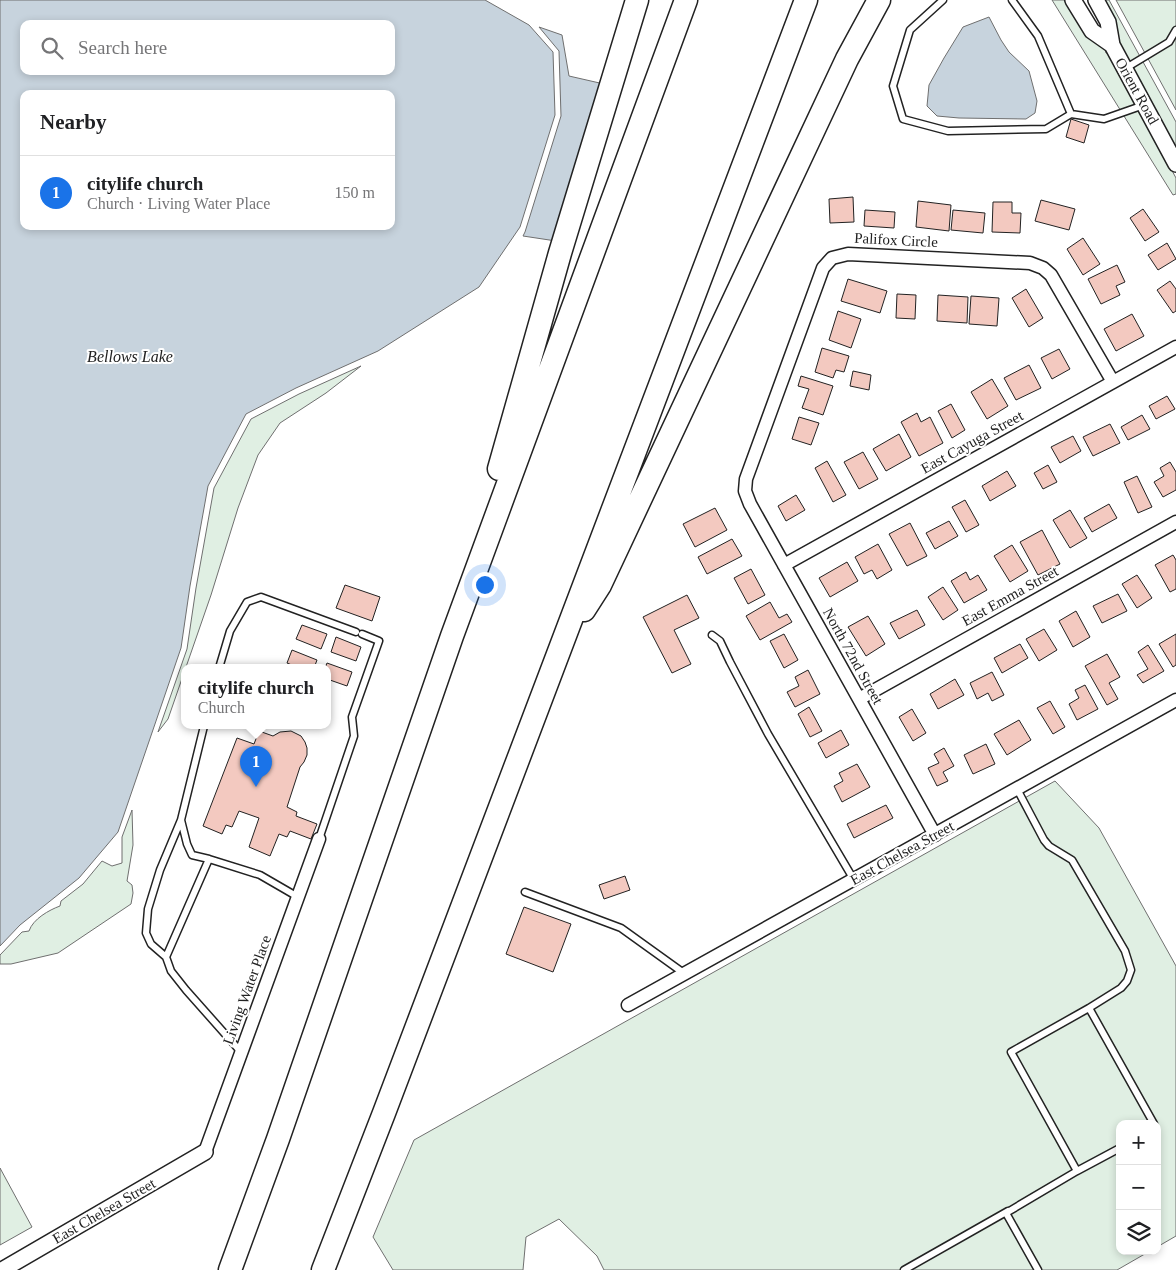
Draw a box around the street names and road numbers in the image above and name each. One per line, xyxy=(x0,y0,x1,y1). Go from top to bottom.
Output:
street label: Orient Road xyxy=(1112,55,1162,128)
street label: Palifox Circle xyxy=(854,230,939,250)
street label: East Cayuga Street xyxy=(918,407,1027,477)
street label: East Emma Street xyxy=(959,563,1062,629)
street label: North 72nd Street xyxy=(820,605,886,708)
street label: East Chelsea Street xyxy=(847,818,957,888)
street label: Living Water Place xyxy=(220,933,274,1047)
street label: East Chelsea Street xyxy=(50,1175,159,1247)

